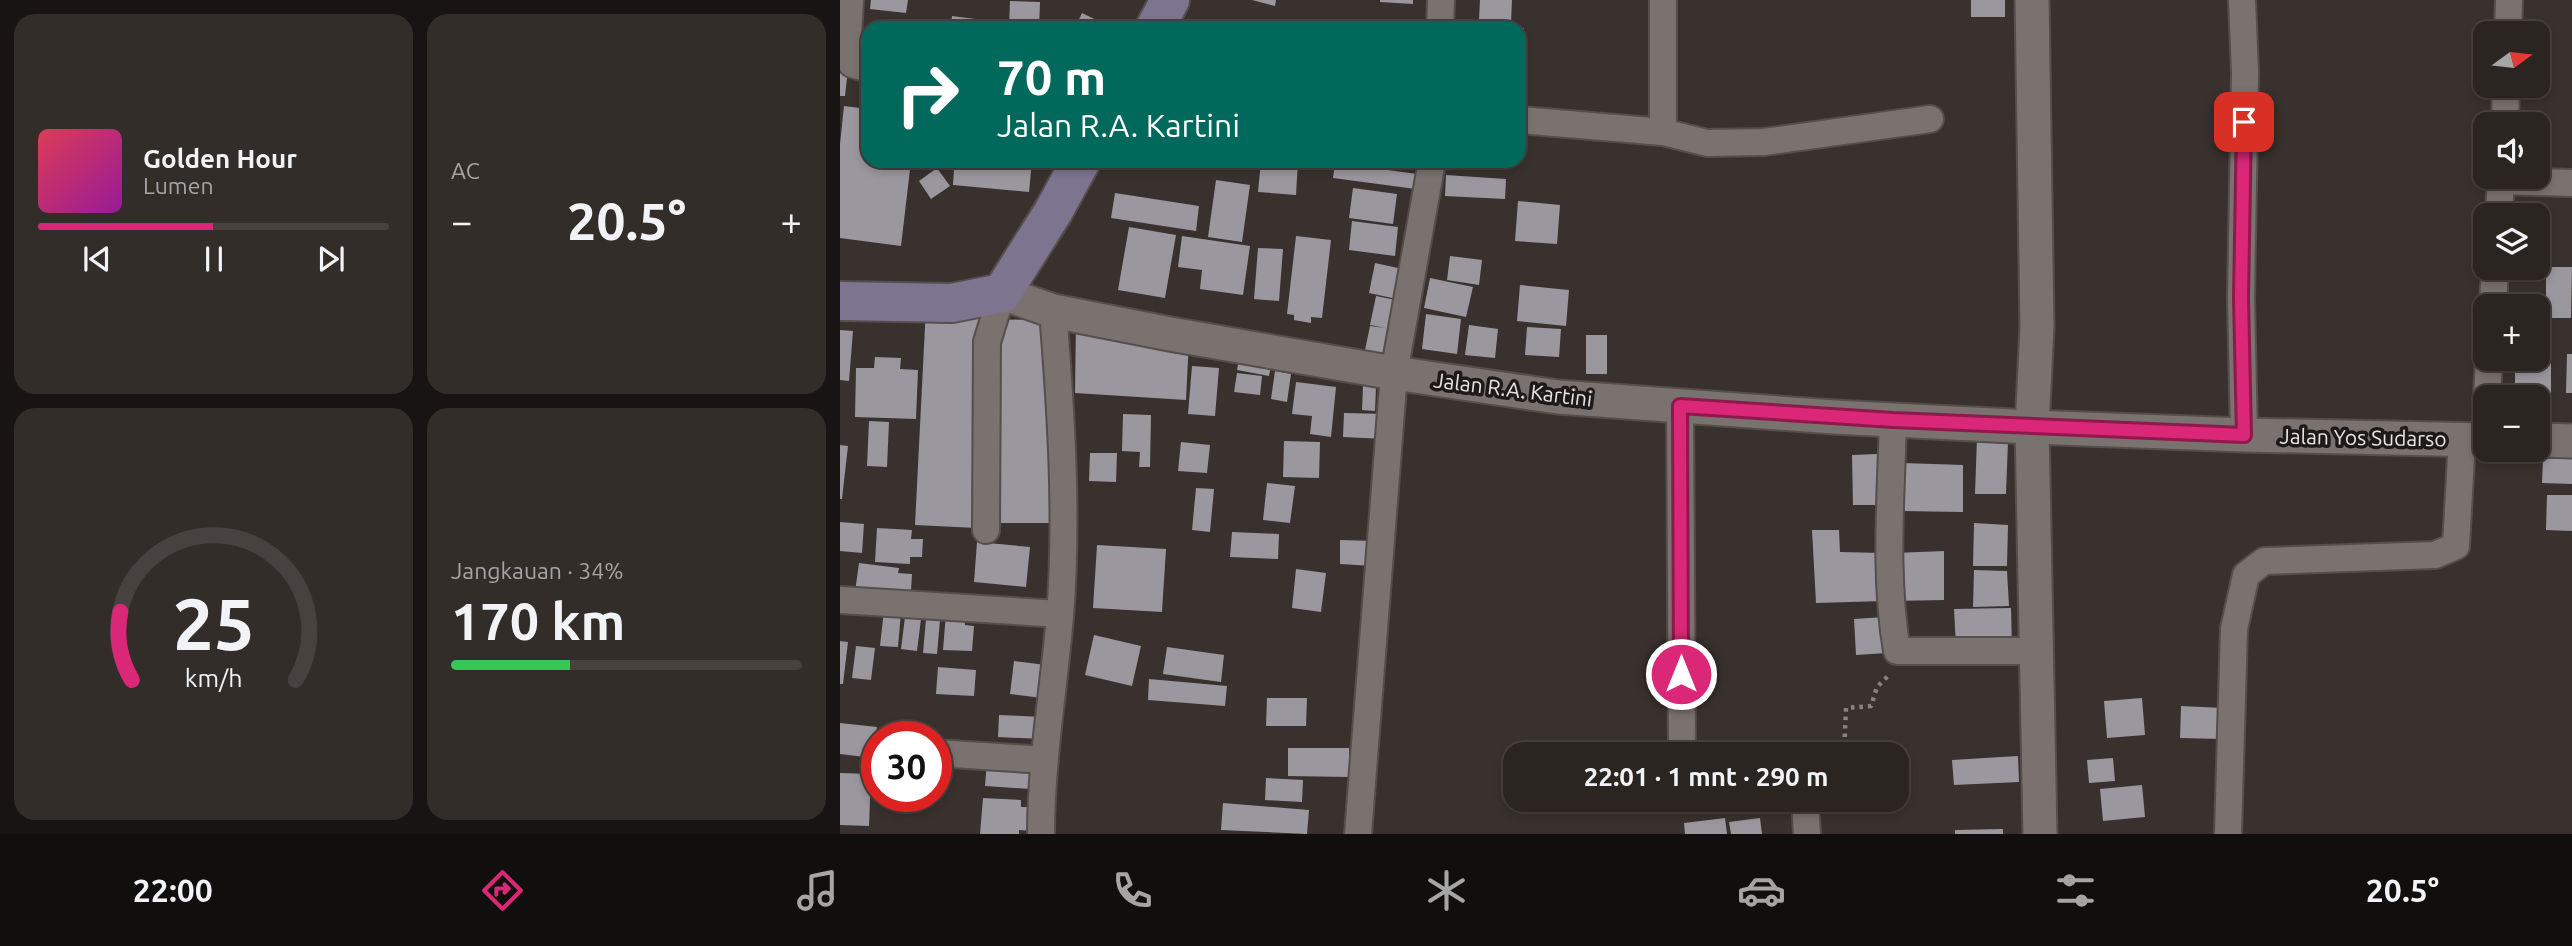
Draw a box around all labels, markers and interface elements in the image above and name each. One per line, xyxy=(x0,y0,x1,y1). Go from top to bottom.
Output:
north arrow xyxy=(2473,21,2550,98)
map controls xyxy=(2473,21,2550,462)
icon: right xyxy=(882,49,973,140)
text: 70 m xyxy=(997,49,1106,104)
pin xyxy=(2214,92,2274,152)
icon: arrive xyxy=(2225,103,2263,141)
text: Jalan R.A. Kartini xyxy=(997,107,1240,143)
button: sound xyxy=(2473,112,2550,189)
text: Golden Hour xyxy=(143,144,297,173)
text: AC xyxy=(451,158,480,183)
text: Lumen xyxy=(143,173,214,198)
text: 20.5° xyxy=(567,192,686,250)
text: − xyxy=(451,200,472,242)
text: + xyxy=(781,200,802,242)
button: layers xyxy=(2473,203,2550,280)
icon: previous xyxy=(78,240,116,278)
icon: pause xyxy=(195,240,233,278)
icon: next xyxy=(312,240,350,278)
button: + xyxy=(2473,294,2550,371)
street label: Jalan R.A. Kartini xyxy=(1432,367,1594,411)
button: − xyxy=(2473,385,2550,462)
street label: Jalan Yos Sudarso xyxy=(2279,424,2447,450)
text: Jangkauan · 34% xyxy=(451,558,623,583)
text: 25 xyxy=(172,582,255,664)
text: 170 km xyxy=(451,592,625,650)
position arrow xyxy=(1644,637,1718,711)
text: km/h xyxy=(185,664,242,692)
speed limit sign: 30 xyxy=(861,721,952,812)
text: 22:01 · 1 mnt · 290 m xyxy=(1584,762,1828,791)
icon: directions xyxy=(478,866,527,915)
icon: music xyxy=(793,866,842,915)
icon: phone xyxy=(1108,866,1157,915)
icon: climate xyxy=(1422,866,1471,915)
icon: car xyxy=(1737,866,1786,915)
icon: filters xyxy=(2051,866,2100,915)
text: 22:00 xyxy=(133,872,213,908)
text: 20.5° xyxy=(2366,872,2439,908)

